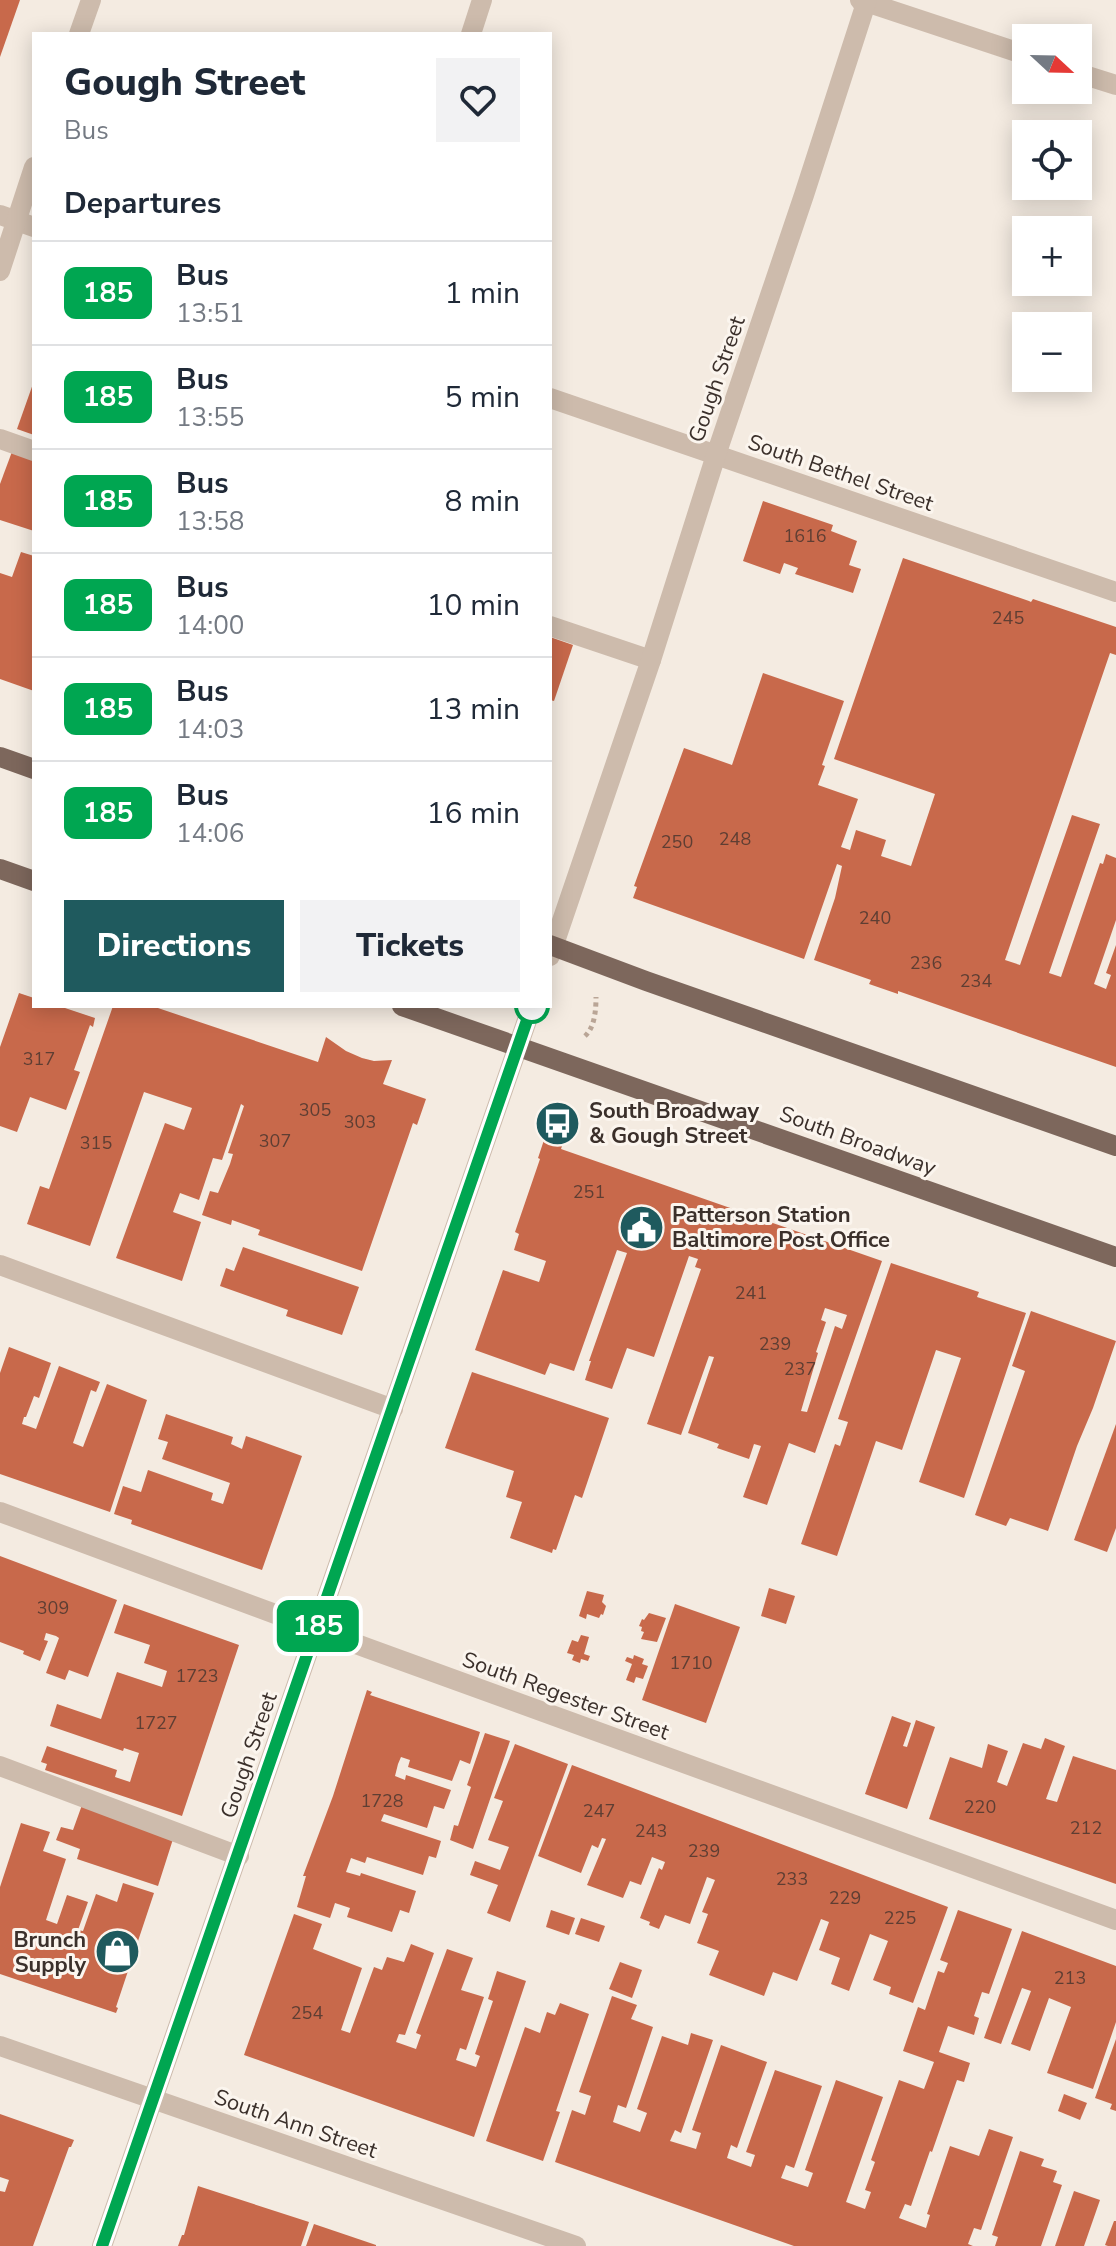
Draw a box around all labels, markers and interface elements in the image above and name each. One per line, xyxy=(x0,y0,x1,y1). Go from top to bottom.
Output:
north arrow xyxy=(1012,24,1092,104)
map controls xyxy=(1012,24,1092,392)
text: Gough Street xyxy=(64,57,305,108)
button: heart xyxy=(436,58,520,142)
text: Bus xyxy=(64,113,109,148)
button: locate xyxy=(1012,120,1092,200)
text: Departures xyxy=(64,183,221,224)
button: + xyxy=(1012,216,1092,296)
text: Bus xyxy=(176,255,229,296)
text: 1 min xyxy=(445,273,520,314)
text: 185 xyxy=(83,274,133,312)
text: 13:51 xyxy=(176,296,244,331)
street label: Gough Street xyxy=(681,312,753,446)
button: − xyxy=(1012,312,1092,392)
text: Bus xyxy=(176,359,229,400)
text: 5 min xyxy=(445,377,520,418)
text: 185 xyxy=(83,378,133,416)
text: 13:55 xyxy=(176,400,244,435)
street label: South Bethel Street xyxy=(744,427,938,519)
text: Bus xyxy=(176,463,229,504)
text: 8 min xyxy=(445,481,520,522)
text: 185 xyxy=(83,482,133,520)
text: 13:58 xyxy=(176,504,244,539)
house number: 1616 xyxy=(783,524,827,548)
text: Bus xyxy=(176,567,229,608)
text: 10 min xyxy=(427,585,520,626)
text: 185 xyxy=(83,586,133,624)
house number: 245 xyxy=(992,606,1024,630)
text: 14:00 xyxy=(176,608,244,643)
text: Bus xyxy=(176,671,229,712)
text: 13 min xyxy=(427,689,520,730)
text: 185 xyxy=(83,690,133,728)
text: 14:03 xyxy=(176,712,244,747)
text: Bus xyxy=(176,775,229,816)
text: 16 min xyxy=(427,793,520,834)
text: 185 xyxy=(83,794,133,832)
text: 14:06 xyxy=(176,816,244,851)
house number: 248 xyxy=(719,827,751,851)
house number: 250 xyxy=(661,830,693,854)
button: Directions xyxy=(64,900,284,992)
button: Tickets xyxy=(300,900,520,992)
house number: 240 xyxy=(859,906,891,930)
house number: 236 xyxy=(910,951,942,975)
house number: 234 xyxy=(960,969,992,993)
unlabelled marker xyxy=(515,989,549,1023)
house number: 317 xyxy=(23,1047,55,1071)
place label: South Broadway & Gough Street xyxy=(589,1096,760,1151)
house number: 305 xyxy=(299,1098,331,1122)
bus stop icon: South Broadway & Gough Street xyxy=(534,1099,582,1147)
street label: South Broadway xyxy=(775,1099,941,1183)
house number: 303 xyxy=(344,1110,376,1134)
house number: 307 xyxy=(259,1129,291,1153)
house number: 315 xyxy=(80,1131,112,1155)
house number: 251 xyxy=(573,1180,605,1204)
place label: Patterson Station Baltimore Post Office xyxy=(672,1200,890,1255)
public building icon: Patterson Station Baltimore Post Office xyxy=(617,1203,665,1251)
house number: 241 xyxy=(735,1281,767,1305)
house number: 239 xyxy=(759,1332,791,1356)
house number: 237 xyxy=(784,1357,816,1381)
house number: 309 xyxy=(37,1596,69,1620)
line badge: 185 xyxy=(272,1600,364,1652)
text: 185 xyxy=(293,1607,343,1645)
street label: South Regester Street xyxy=(458,1645,674,1747)
house number: 1710 xyxy=(669,1651,713,1675)
house number: 1723 xyxy=(175,1664,219,1688)
street label: Gough Street xyxy=(213,1688,285,1822)
house number: 1727 xyxy=(134,1711,178,1735)
house number: 1728 xyxy=(360,1789,404,1813)
house number: 220 xyxy=(964,1795,996,1819)
house number: 247 xyxy=(583,1799,615,1823)
house number: 212 xyxy=(1070,1816,1102,1840)
house number: 243 xyxy=(635,1819,667,1843)
house number: 239 xyxy=(688,1839,720,1863)
house number: 233 xyxy=(776,1867,808,1891)
house number: 229 xyxy=(829,1886,861,1910)
house number: 225 xyxy=(884,1906,916,1930)
place label: Brunch Supply xyxy=(13,1925,86,1980)
shop icon: Brunch Supply xyxy=(93,1928,141,1976)
house number: 213 xyxy=(1054,1966,1086,1990)
house number: 254 xyxy=(291,2001,323,2025)
street label: South Ann Street xyxy=(210,2082,382,2166)

